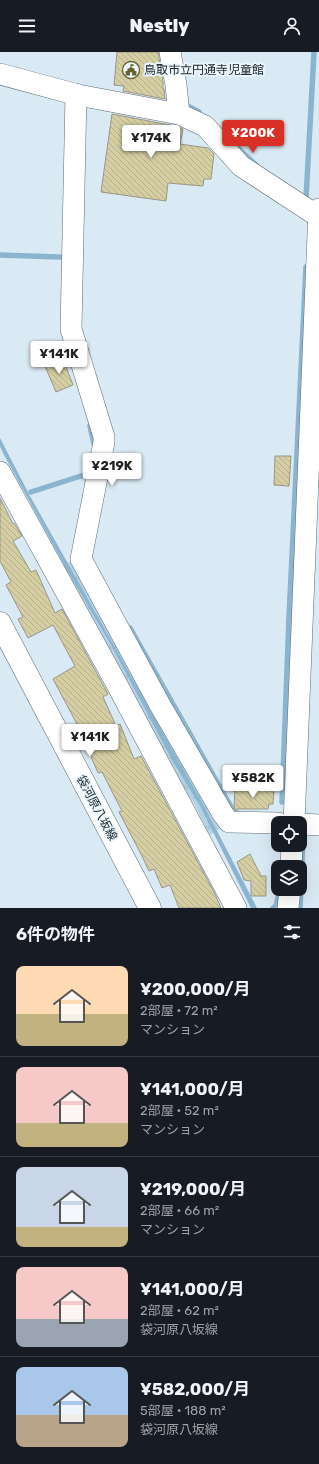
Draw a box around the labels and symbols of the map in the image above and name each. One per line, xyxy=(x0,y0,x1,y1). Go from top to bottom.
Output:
public building icon: 鳥取市立円通寺児童館 xyxy=(121,60,141,80)
place label: 鳥取市立円通寺児童館 xyxy=(144,63,264,77)
pin: ¥200K xyxy=(225,120,281,154)
pin: ¥174K xyxy=(123,125,179,159)
pin: ¥141K xyxy=(31,341,87,375)
pin: ¥219K xyxy=(84,453,140,487)
pin: ¥141K xyxy=(62,724,118,758)
pin: ¥582K xyxy=(225,765,281,799)
street label: 袋河原八坂線 xyxy=(73,772,120,843)

